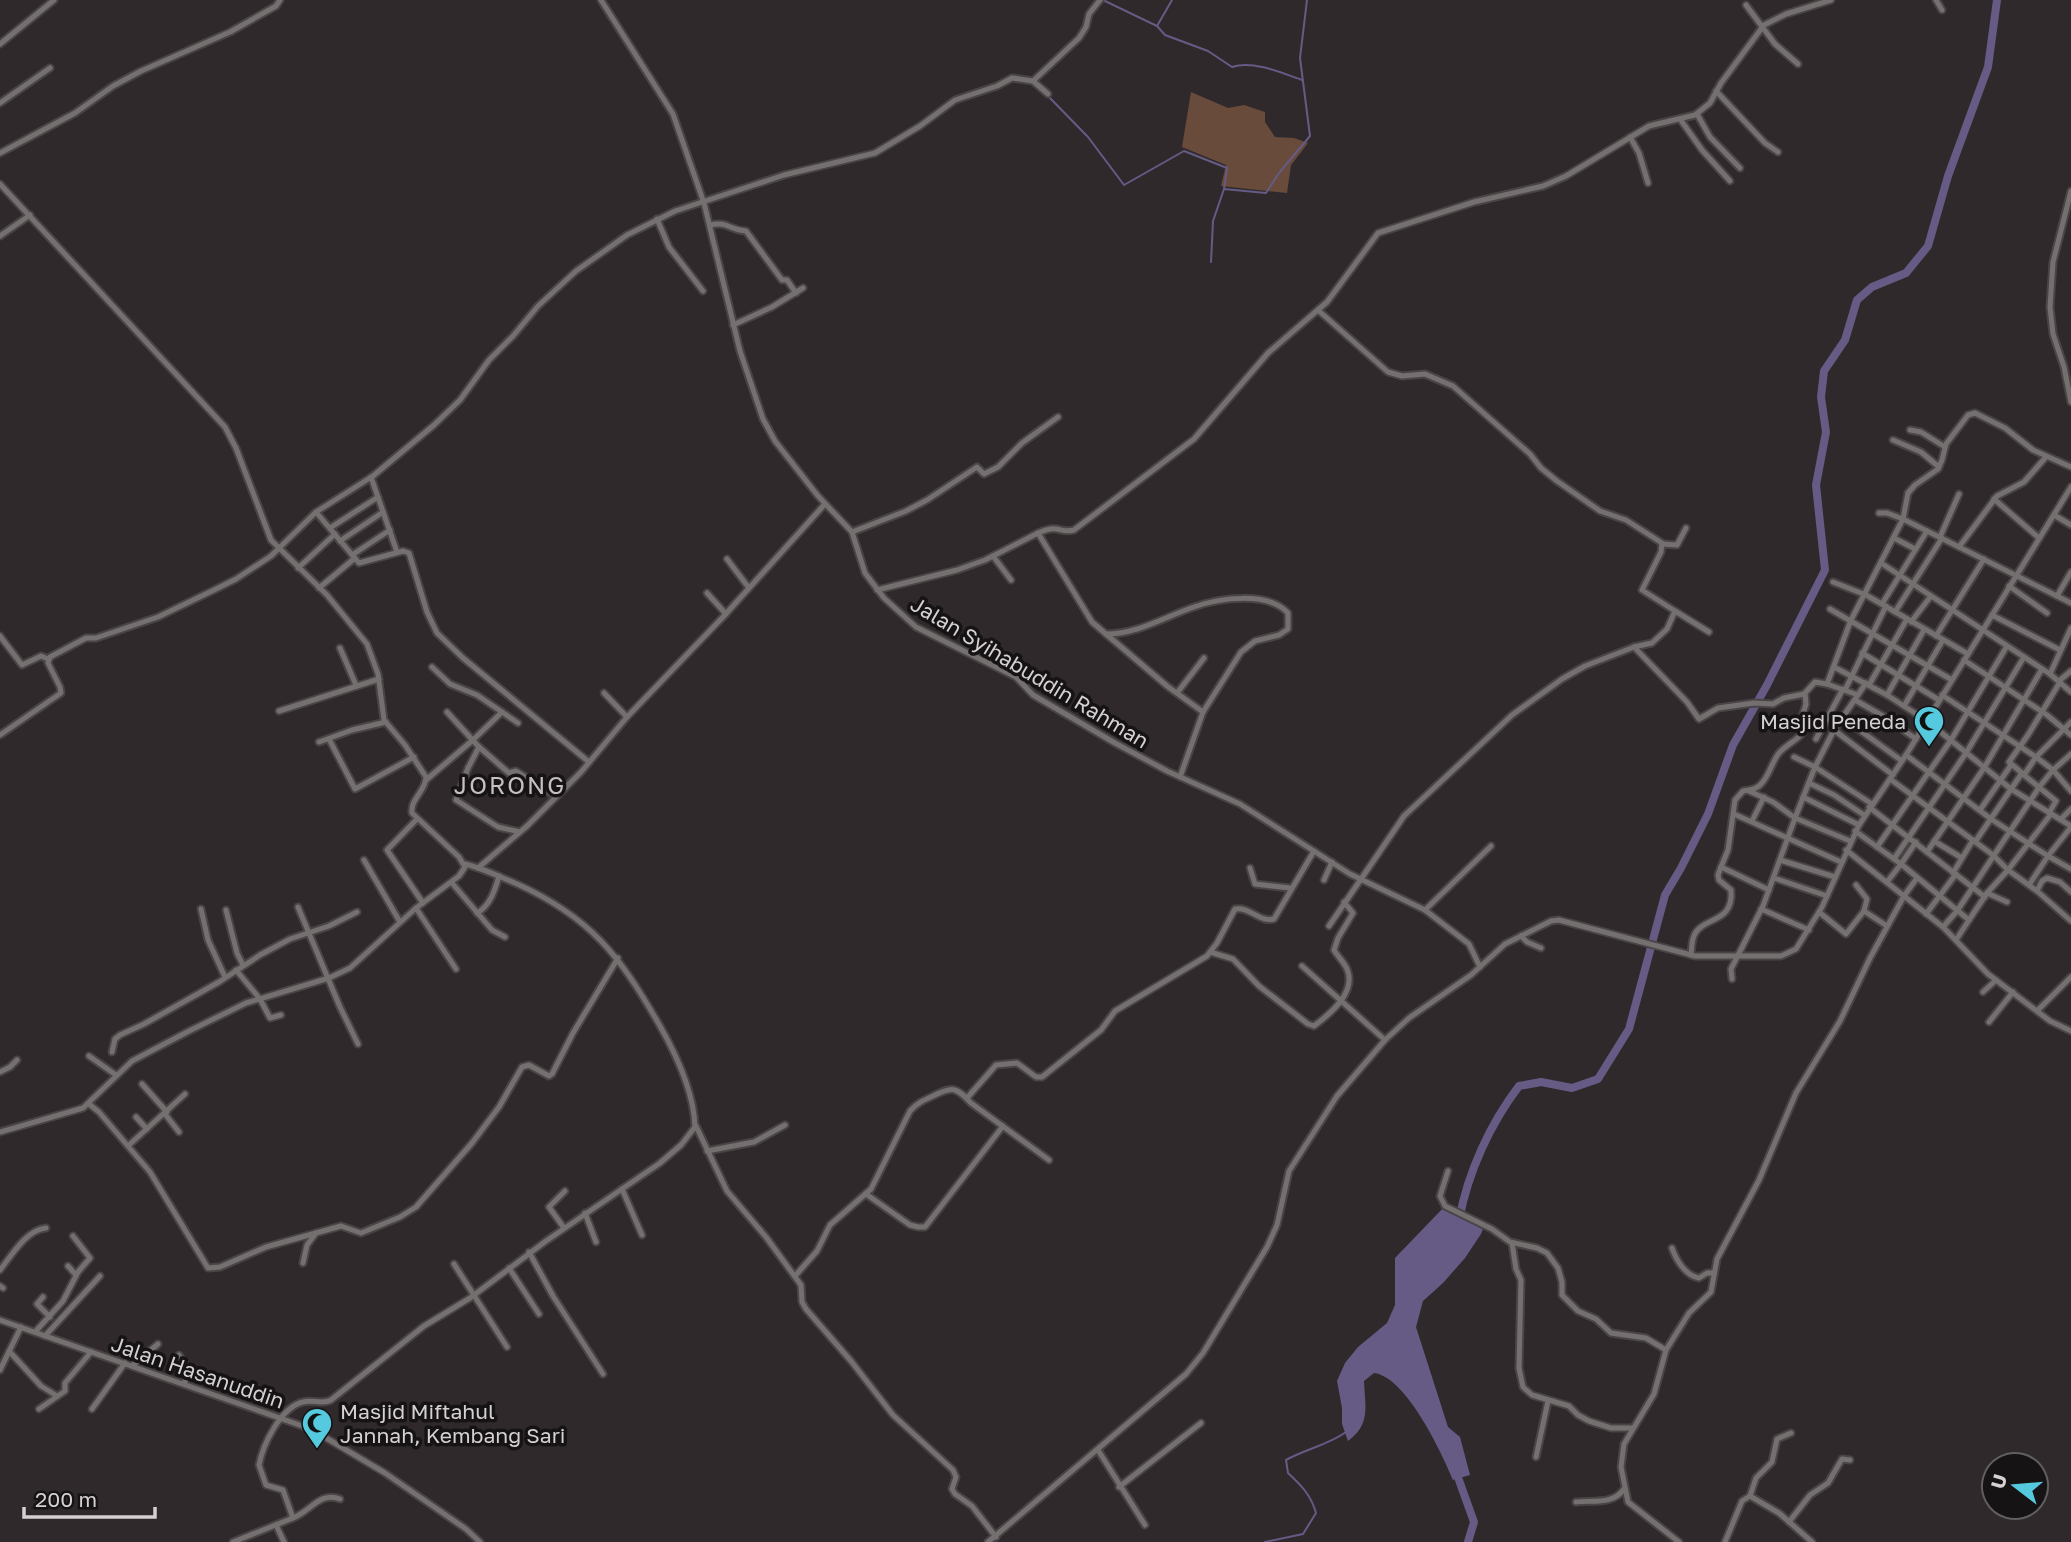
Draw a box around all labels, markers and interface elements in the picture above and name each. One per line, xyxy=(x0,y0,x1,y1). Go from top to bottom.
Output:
street label: Jalan Syihabuddin Rahman xyxy=(906,591,1154,753)
mosque icon: Masjid Peneda xyxy=(1912,704,1946,748)
place label: Masjid Peneda xyxy=(1760,708,1906,734)
district label: JORONG xyxy=(454,770,566,799)
street label: Jalan Hasanuddin xyxy=(108,1330,288,1414)
place label: Masjid Miftahul Jannah, Kembang Sari xyxy=(340,1398,566,1448)
mosque icon: Masjid Miftahul Jannah, Kembang Sari xyxy=(300,1406,334,1450)
north arrow xyxy=(1980,1451,2050,1521)
text: U xyxy=(1985,1471,2011,1491)
scale bar xyxy=(24,1476,156,1520)
text: 200 m xyxy=(35,1486,97,1512)

